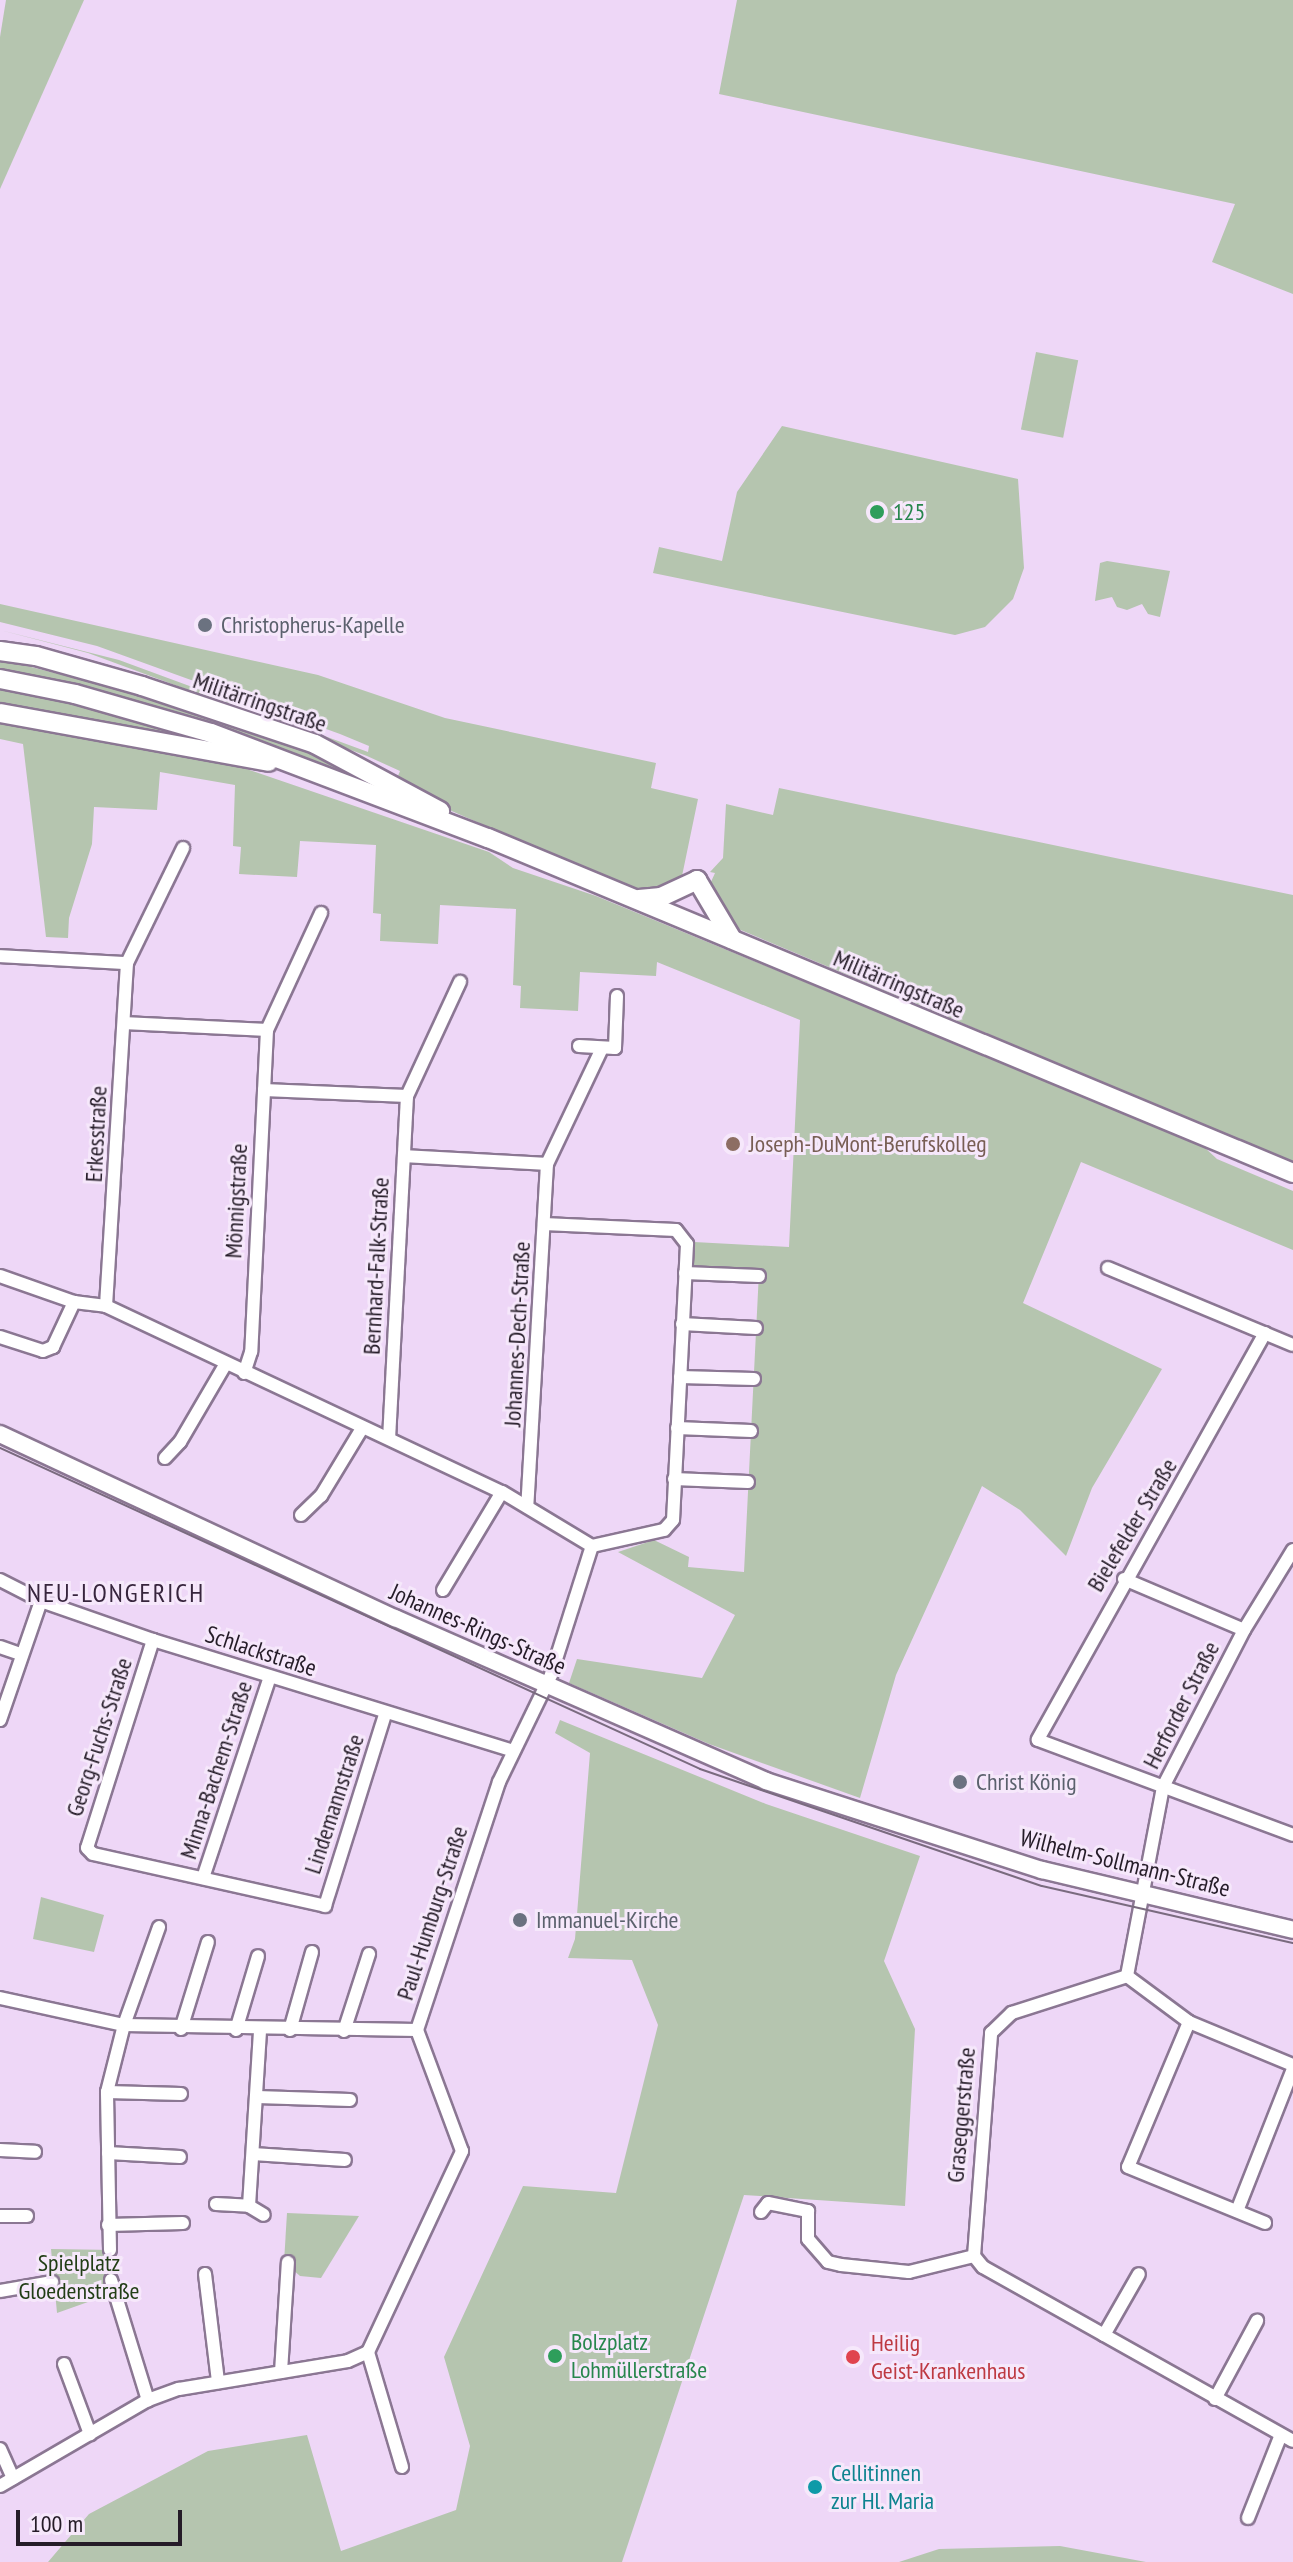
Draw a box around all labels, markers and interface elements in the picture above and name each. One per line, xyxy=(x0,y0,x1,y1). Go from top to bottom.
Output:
place label: 125 xyxy=(893,498,925,526)
marker: 125 xyxy=(868,503,886,521)
place label: Christopherus-Kapelle xyxy=(221,611,405,639)
marker: Christopherus-Kapelle xyxy=(196,616,214,634)
street label: Militärringstraße xyxy=(189,666,331,738)
street label: Militärringstraße xyxy=(829,944,969,1024)
street label: Erkesstraße xyxy=(79,1085,113,1183)
place label: Joseph-DuMont-Berufskolleg xyxy=(749,1130,987,1158)
marker: Joseph-DuMont-Berufskolleg xyxy=(724,1135,742,1153)
street label: Mönnigstraße xyxy=(219,1143,253,1259)
street label: Bernhard-Falk-Straße xyxy=(357,1177,395,1355)
street label: Johannes-Dech-Straße xyxy=(498,1241,536,1427)
street label: Bielefelder Straße xyxy=(1081,1453,1183,1597)
district label: NEU-LONGERICH xyxy=(27,1577,205,1609)
street label: Johannes-Rings-Straße xyxy=(385,1577,571,1681)
street label: Schlackstraße xyxy=(202,1620,320,1682)
street label: Herforder Straße xyxy=(1137,1637,1225,1773)
street label: Georg-Fuchs-Straße xyxy=(60,1654,138,1820)
street label: Minna-Bachem-Straße xyxy=(174,1677,258,1863)
street label: Lindemannstraße xyxy=(298,1731,370,1877)
place label: Christ König xyxy=(976,1768,1077,1796)
marker: Christ König xyxy=(951,1773,969,1791)
street label: Paul-Humburg-Straße xyxy=(390,1822,474,2004)
street label: Wilhelm-Sollmann-Straße xyxy=(1017,1823,1233,1903)
place label: Immanuel-Kirche xyxy=(536,1906,679,1934)
marker: Immanuel-Kirche xyxy=(511,1911,529,1929)
street label: Graseggerstraße xyxy=(941,2046,981,2184)
park label: Spielplatz Gloedenstraße xyxy=(18,2249,140,2305)
place label: Bolzplatz Lohmüllerstraße xyxy=(571,2328,707,2384)
place label: Heilig Geist-Krankenhaus xyxy=(871,2329,1025,2385)
marker: Heilig Geist-Krankenhaus xyxy=(842,2346,864,2368)
marker: Bolzplatz Lohmüllerstraße xyxy=(546,2347,564,2365)
place label: Cellitinnen zur Hl. Maria xyxy=(831,2459,936,2515)
marker: Cellitinnen zur Hl. Maria xyxy=(806,2478,824,2496)
scale bar xyxy=(20,2494,186,2544)
text: 100 m xyxy=(30,2508,83,2539)

